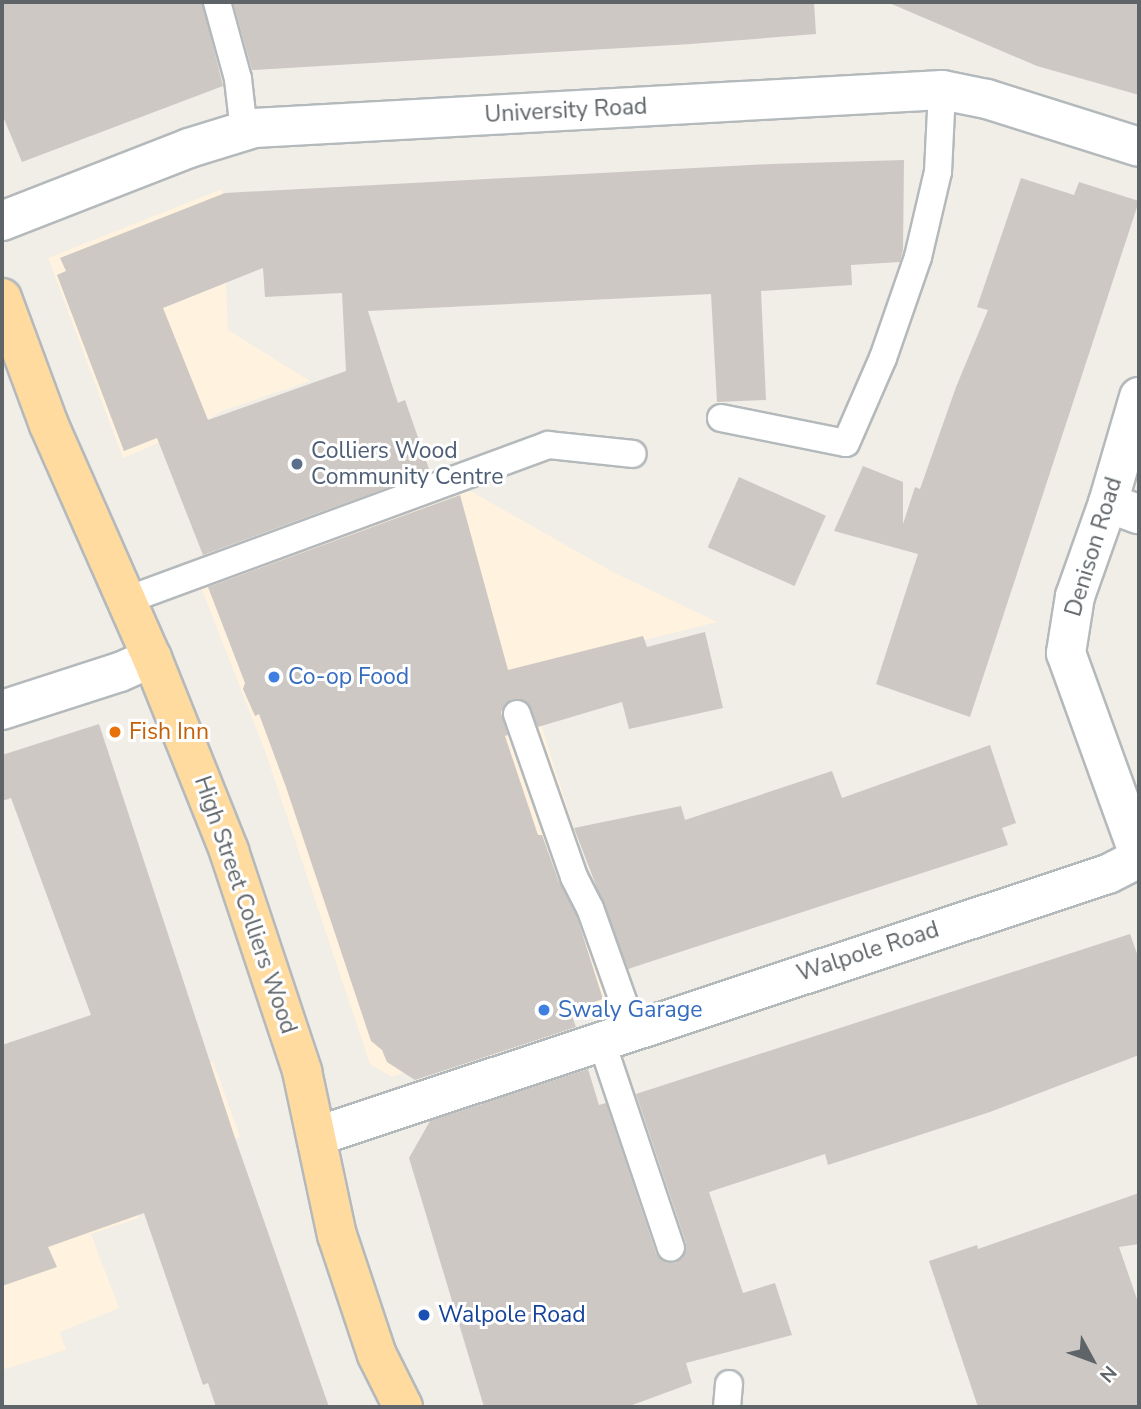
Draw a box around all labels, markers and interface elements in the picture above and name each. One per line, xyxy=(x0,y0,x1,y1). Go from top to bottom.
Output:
street label: University Road xyxy=(484,93,648,129)
place label: Colliers Wood Community Centre xyxy=(311,437,503,491)
marker: Colliers Wood Community Centre xyxy=(289,456,305,472)
street label: Denison Road xyxy=(1060,474,1128,620)
place label: Co-op Food xyxy=(288,663,409,691)
marker: Co-op Food xyxy=(266,669,282,685)
place label: Fish Inn xyxy=(129,718,209,746)
marker: Fish Inn xyxy=(107,724,123,740)
street label: High Street Colliers Wood xyxy=(188,773,302,1037)
street label: Walpole Road xyxy=(794,916,942,988)
place label: Swaly Garage xyxy=(558,996,702,1024)
marker: Swaly Garage xyxy=(536,1002,552,1018)
place label: Walpole Road xyxy=(438,1301,586,1329)
marker: Walpole Road xyxy=(416,1307,432,1323)
north arrow xyxy=(1057,1325,1127,1395)
text: N xyxy=(1093,1360,1122,1388)

